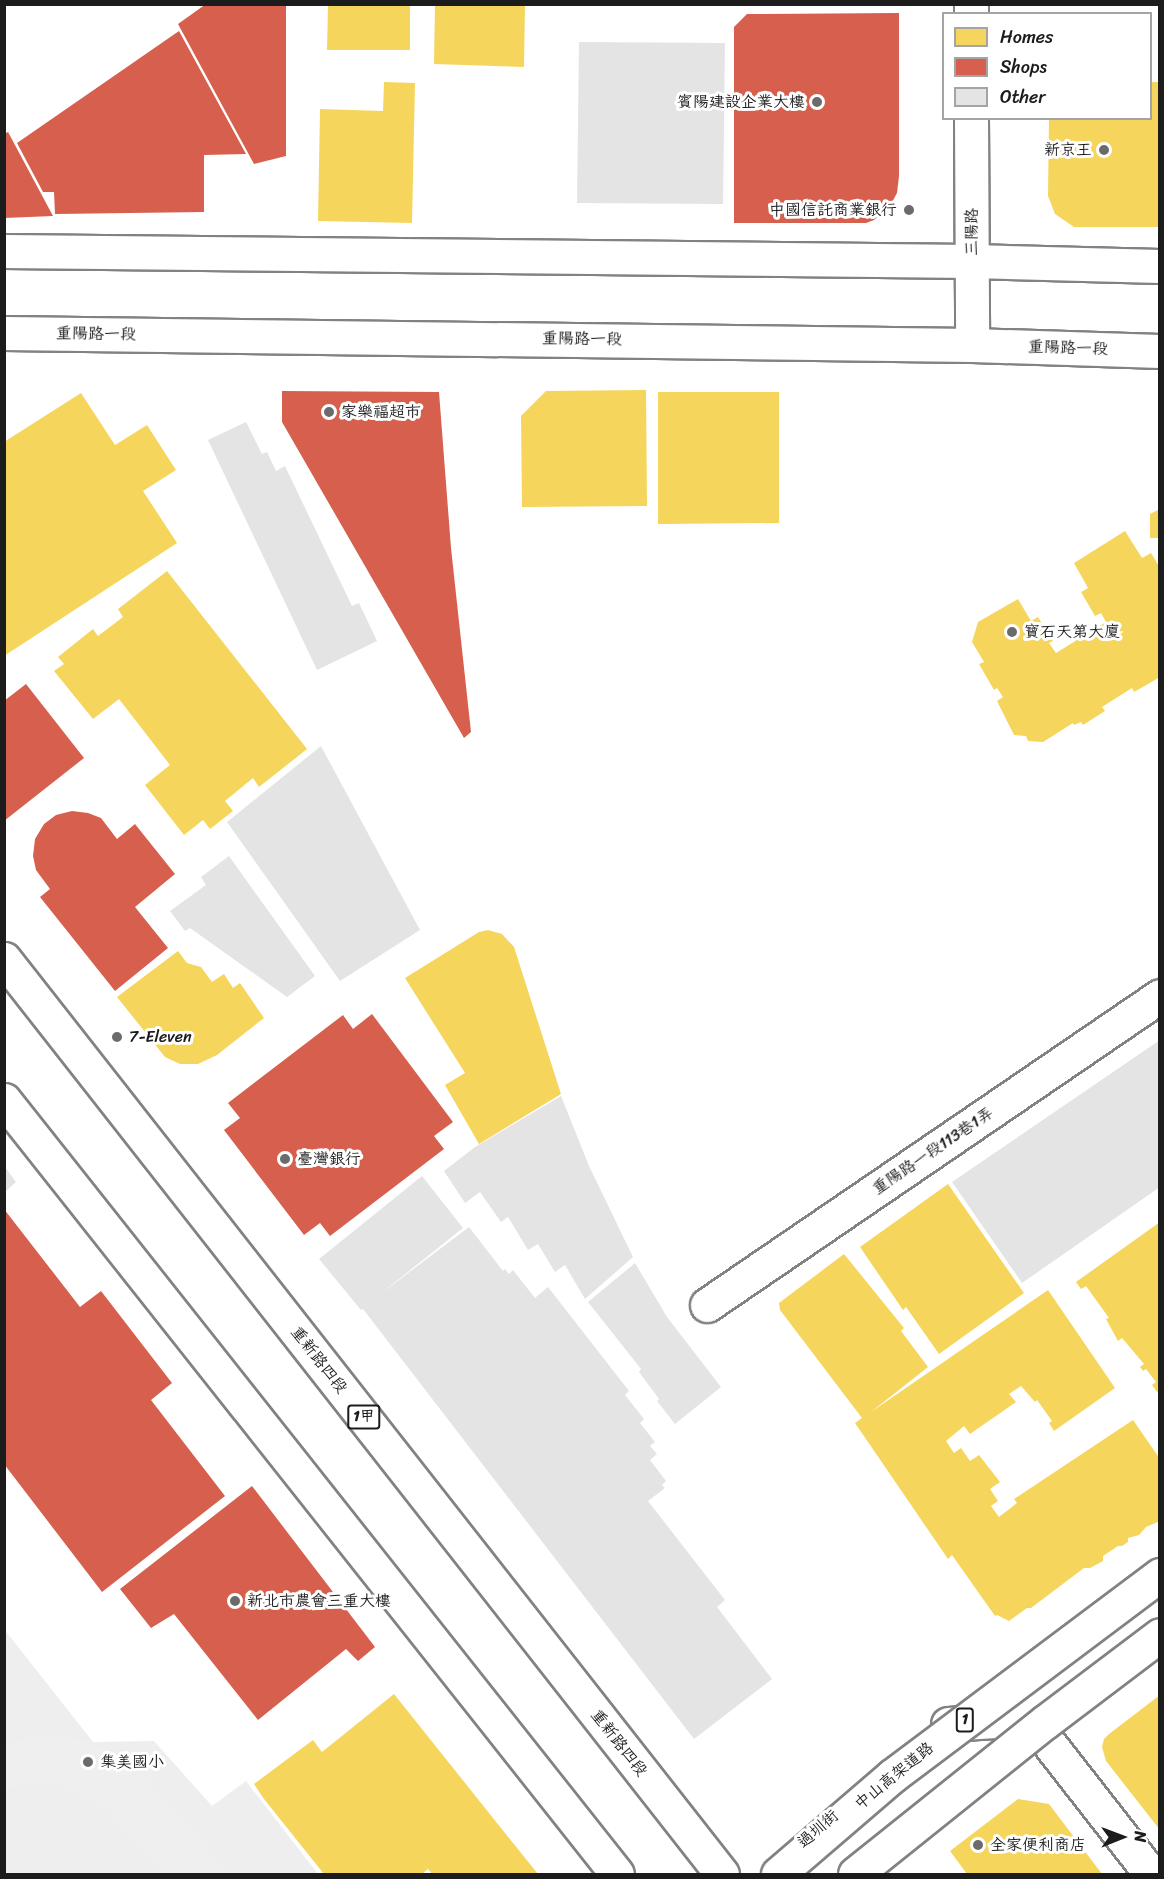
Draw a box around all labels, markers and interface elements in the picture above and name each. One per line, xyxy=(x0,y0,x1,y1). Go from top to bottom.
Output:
legend xyxy=(942,12,1152,120)
text: Homes xyxy=(1000,21,1053,53)
text: Shops xyxy=(1000,51,1047,83)
text: Other xyxy=(1000,81,1046,113)
place label: 賓陽建設企業大樓 xyxy=(677,92,805,112)
marker: 賓陽建設企業大樓 xyxy=(810,95,824,109)
place label: 新京王 xyxy=(1044,140,1092,160)
marker: 新京王 xyxy=(1097,143,1111,157)
place label: 中國信託商業銀行 xyxy=(769,200,897,220)
marker: 中國信託商業銀行 xyxy=(902,203,916,217)
street label: 三陽路 xyxy=(962,208,982,256)
street label: 重陽路一段 xyxy=(56,324,136,344)
street label: 重陽路一段 xyxy=(542,329,622,349)
street label: 重陽路一段 xyxy=(1028,337,1108,359)
place label: 家樂福超市 xyxy=(341,402,421,422)
marker: 家樂福超市 xyxy=(322,405,336,419)
place label: 寶石天第大廈 xyxy=(1024,622,1120,642)
marker: 寶石天第大廈 xyxy=(1005,625,1019,639)
place label: 7-Eleven xyxy=(129,1027,192,1047)
marker: 7-Eleven xyxy=(110,1030,124,1044)
street label: 重陽路一段113巷1弄 xyxy=(869,1104,997,1198)
place label: 臺灣銀行 xyxy=(297,1149,361,1169)
marker: 臺灣銀行 xyxy=(278,1152,292,1166)
street label: 重新路四段 xyxy=(287,1323,351,1397)
road number: 1甲 xyxy=(346,1405,382,1429)
place label: 新北市農會三重大樓 xyxy=(247,1591,391,1611)
marker: 新北市農會三重大樓 xyxy=(228,1594,242,1608)
street label: 重新路四段 xyxy=(587,1706,651,1780)
road number: 1 xyxy=(954,1708,976,1732)
street label: 中山高架道路 xyxy=(851,1738,937,1814)
place label: 集美國小 xyxy=(100,1752,164,1772)
marker: 集美國小 xyxy=(81,1755,95,1769)
street label: 過圳街 xyxy=(794,1806,842,1852)
north arrow xyxy=(1092,1807,1152,1867)
text: N xyxy=(1126,1831,1155,1842)
place label: 全家便利商店 xyxy=(990,1835,1086,1855)
marker: 全家便利商店 xyxy=(971,1838,985,1852)

